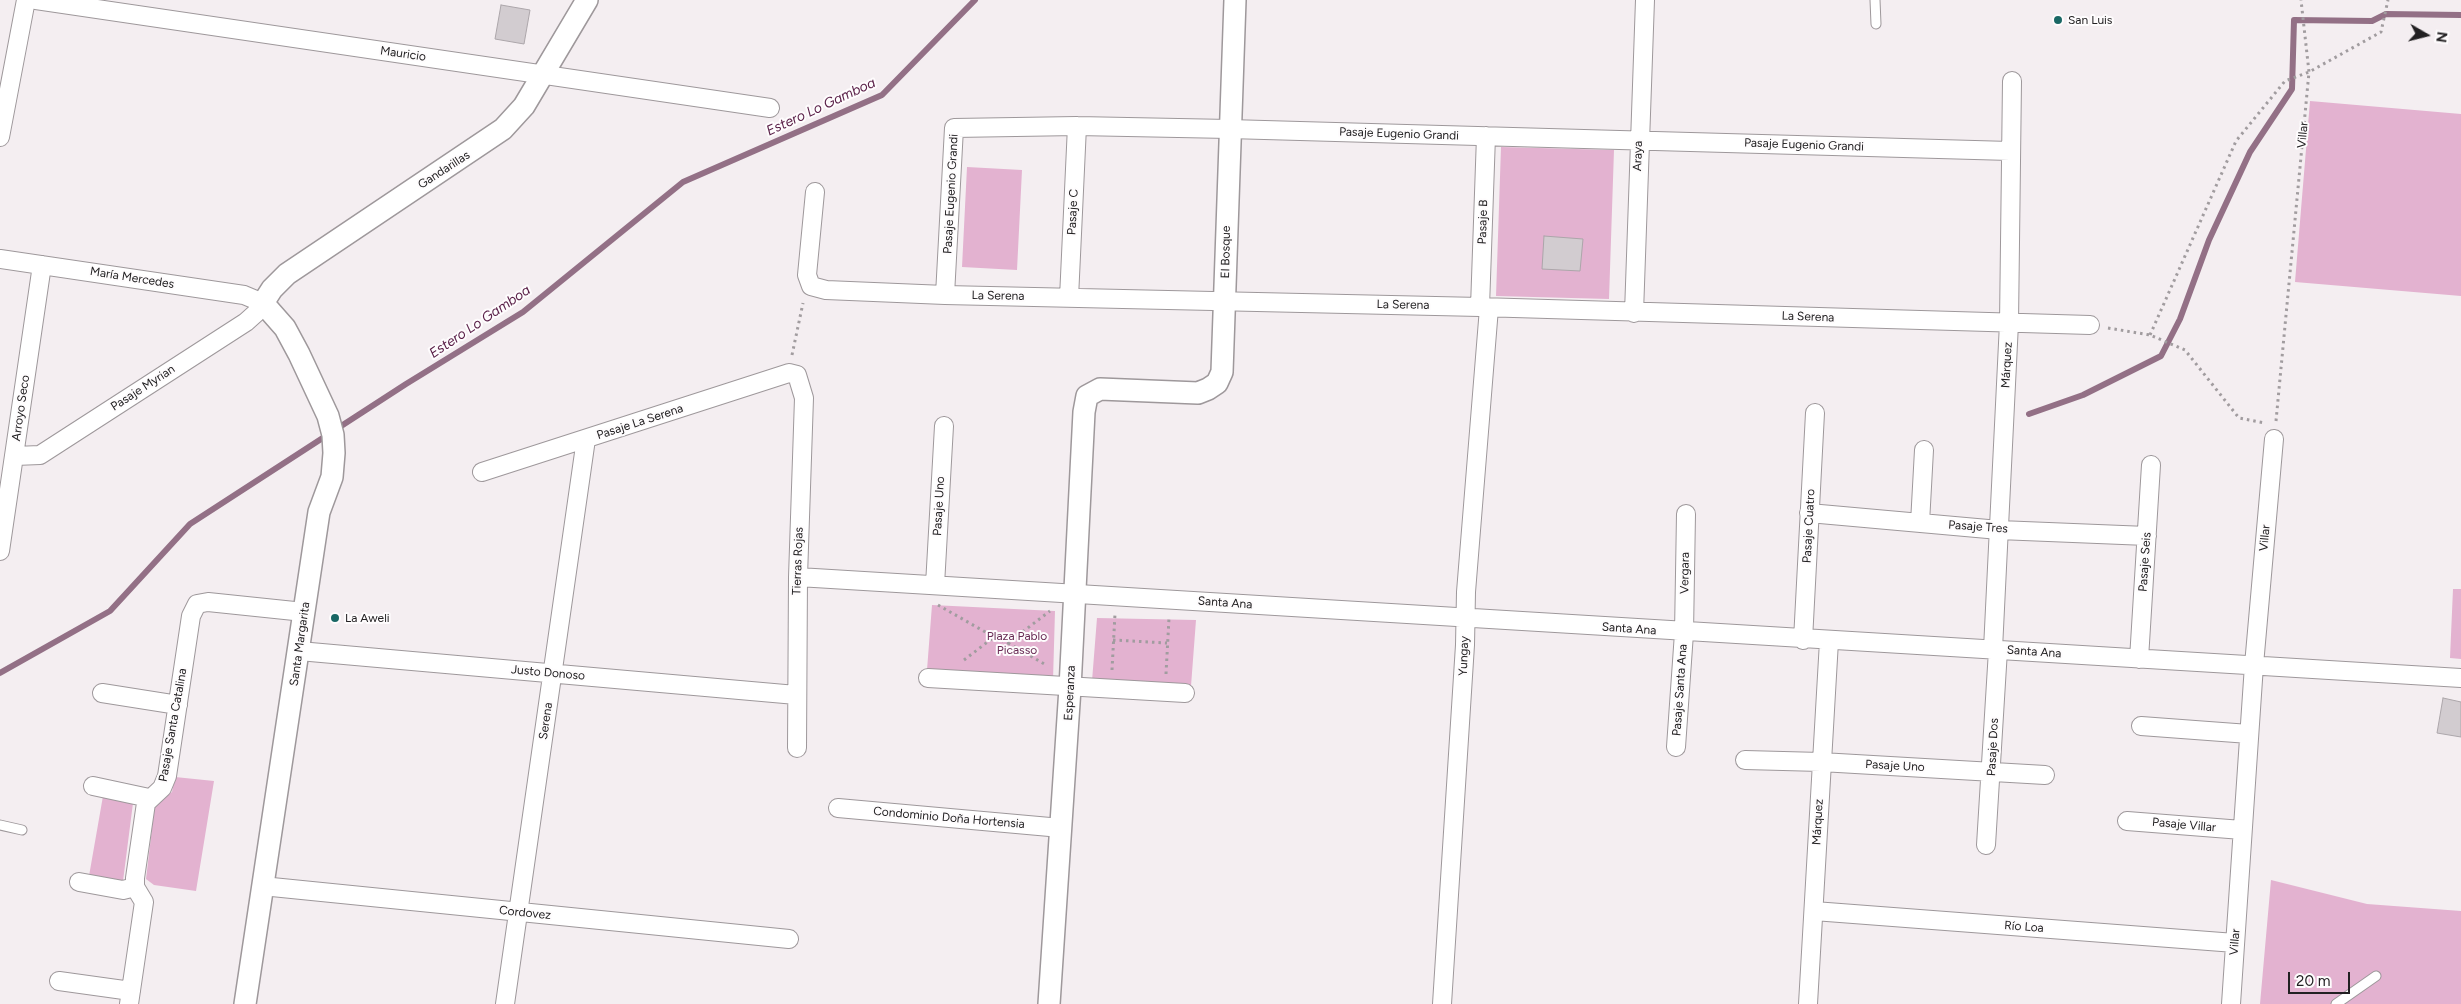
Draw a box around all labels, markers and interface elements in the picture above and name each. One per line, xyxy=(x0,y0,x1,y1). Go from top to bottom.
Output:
north arrow xyxy=(2401,10,2451,60)
place label: San Luis xyxy=(2068,13,2112,27)
marker: San Luis xyxy=(2052,14,2064,26)
text: N xyxy=(2432,31,2451,44)
street label: Mauricio xyxy=(379,44,427,64)
water label: Estero Lo Gamboa xyxy=(764,74,878,140)
street label: Villar xyxy=(2295,121,2311,149)
street label: Pasaje Eugenio Grandi xyxy=(1339,125,1459,143)
street label: Pasaje Eugenio Grandi xyxy=(941,134,961,254)
street label: Pasaje Eugenio Grandi xyxy=(1744,136,1864,154)
street label: Araya xyxy=(1630,141,1646,171)
street label: Gandarillas xyxy=(415,148,473,192)
street label: Pasaje C xyxy=(1065,189,1081,235)
street label: Pasaje B xyxy=(1475,199,1491,245)
street label: El Bosque xyxy=(1218,225,1234,279)
street label: María Mercedes xyxy=(89,264,175,292)
water label: Estero Lo Gamboa xyxy=(426,282,534,362)
street label: La Serena xyxy=(972,288,1024,304)
street label: La Serena xyxy=(1377,297,1429,313)
street label: La Serena xyxy=(1781,309,1835,325)
street label: Márquez xyxy=(1999,341,2015,389)
street label: Pasaje Myrian xyxy=(108,362,178,414)
street label: Arroyo Seco xyxy=(9,374,33,442)
street label: Pasaje La Serena xyxy=(595,401,685,443)
street label: Pasaje Uno xyxy=(930,476,948,536)
street label: Pasaje Cuatro xyxy=(1800,488,1818,564)
street label: Pasaje Tres xyxy=(1948,518,2008,536)
street label: Villar xyxy=(2257,524,2273,552)
street label: Tierras Rojas xyxy=(790,527,806,595)
street label: Pasaje Seis xyxy=(2136,532,2154,592)
street label: Vergara xyxy=(1677,552,1693,594)
street label: Santa Ana xyxy=(1197,594,1253,612)
street label: Santa Margarita xyxy=(287,601,313,687)
place label: La Aweli xyxy=(345,611,390,625)
marker: La Aweli xyxy=(329,612,341,624)
street label: Santa Ana xyxy=(1601,620,1657,638)
park label: Plaza Pablo Picasso xyxy=(987,629,1047,657)
street label: Yungay xyxy=(1456,636,1472,676)
street label: Santa Ana xyxy=(2006,643,2062,661)
street label: Pasaje Santa Ana xyxy=(1670,644,1690,736)
street label: Justo Donoso xyxy=(510,663,586,683)
street label: Esperanza xyxy=(1061,665,1079,721)
street label: Pasaje Santa Catalina xyxy=(156,667,190,783)
street label: Serena xyxy=(536,702,556,740)
street label: Pasaje Dos xyxy=(1984,718,2002,776)
street label: Pasaje Uno xyxy=(1865,757,1925,775)
street label: Márquez xyxy=(1810,798,1826,846)
street label: Condominio Doña Hortensia xyxy=(873,804,1025,832)
street label: Pasaje Villar xyxy=(2152,815,2216,835)
street label: Cordovez xyxy=(498,903,552,923)
street label: Río Loa xyxy=(2004,918,2044,936)
street label: Villar xyxy=(2227,928,2243,956)
scale bar xyxy=(2291,962,2354,994)
text: 20 m xyxy=(2296,972,2330,990)

